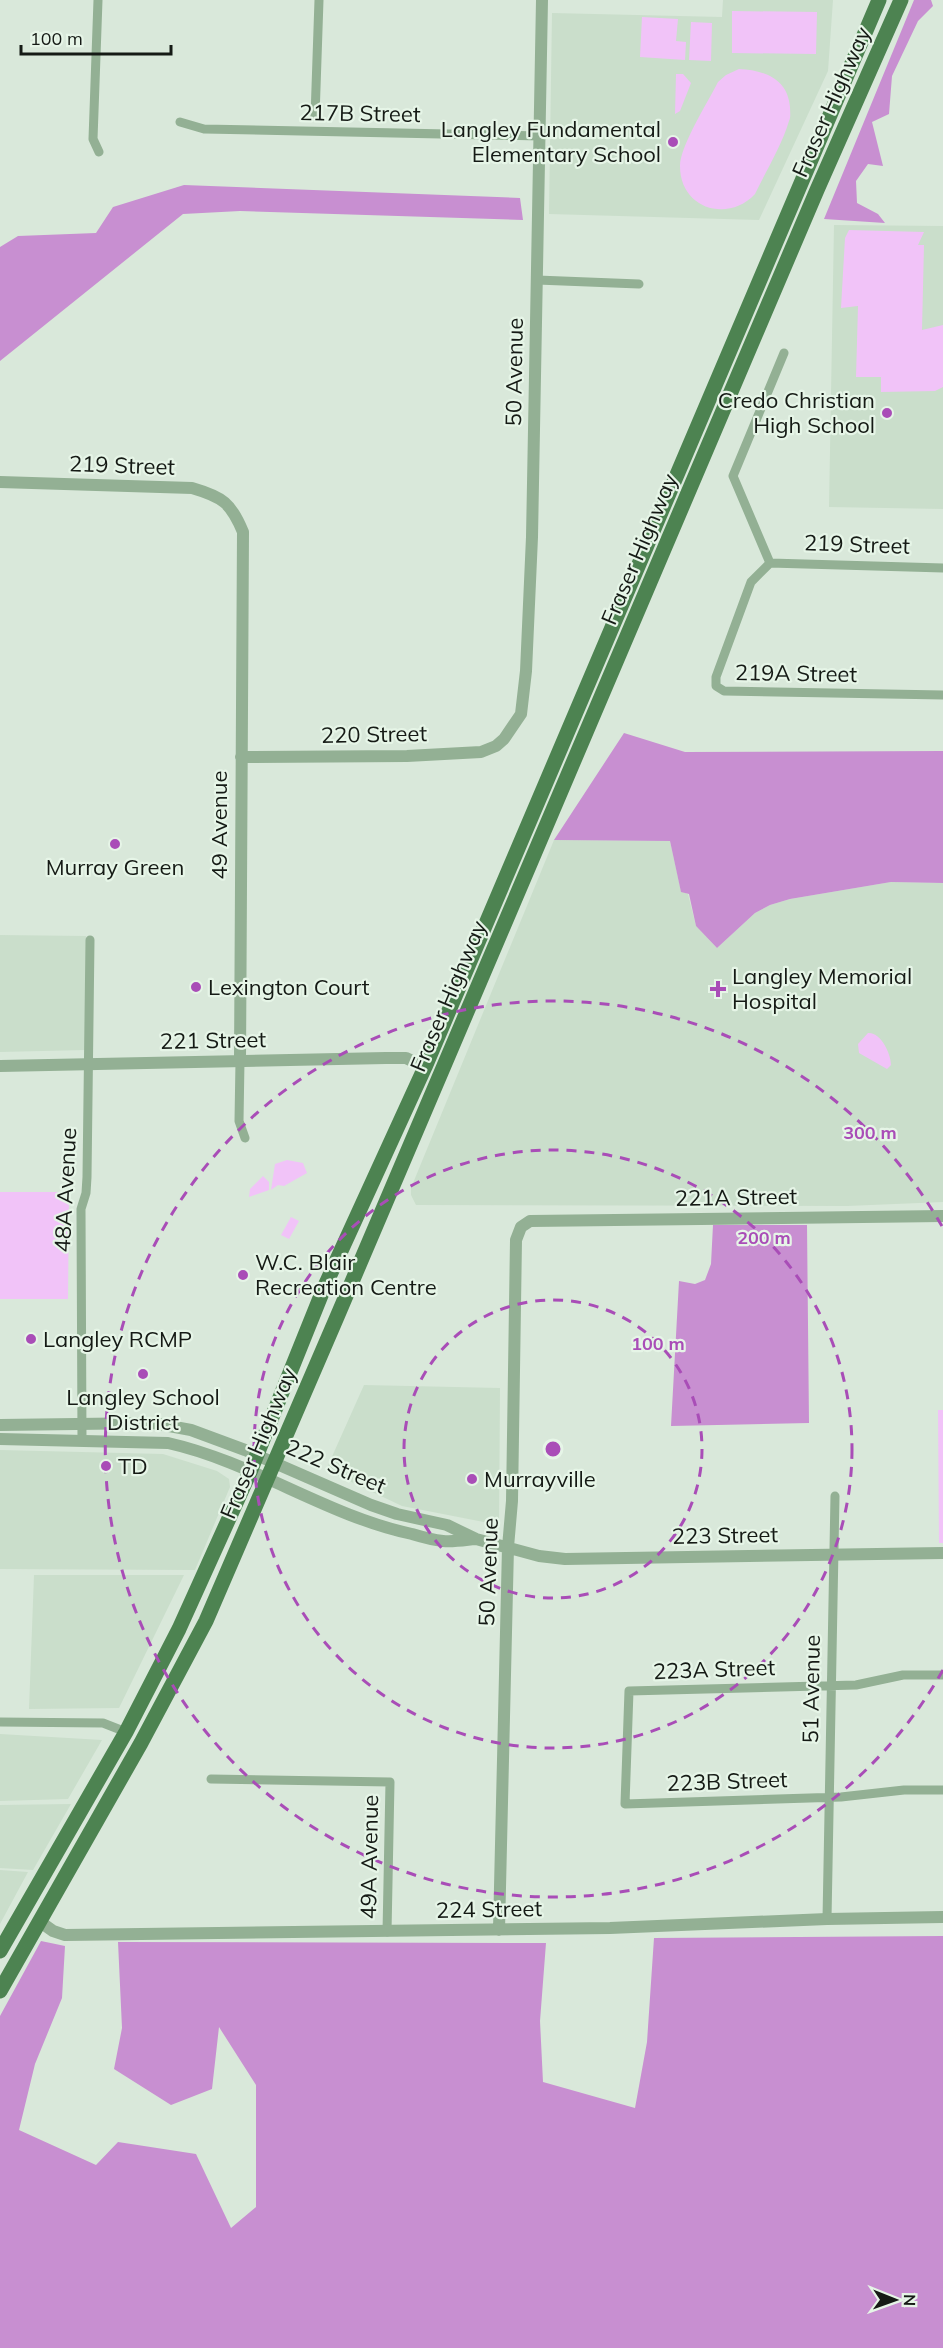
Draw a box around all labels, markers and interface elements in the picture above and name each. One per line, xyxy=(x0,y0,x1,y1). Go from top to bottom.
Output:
scale bar xyxy=(21,18,171,56)
street label: Fraser Highway xyxy=(785,22,877,182)
text: 100 m xyxy=(30,27,83,50)
street label: 217B Street xyxy=(299,98,421,128)
place label: Langley Fundamental Elementary School xyxy=(441,115,661,168)
marker: Langley Fundamental Elementary School xyxy=(666,135,680,149)
street label: 50 Avenue xyxy=(499,317,529,427)
place label: Credo Christian High School xyxy=(718,386,875,439)
marker: Credo Christian High School xyxy=(880,406,894,420)
street label: 219 Street xyxy=(68,449,176,481)
street label: Fraser Highway xyxy=(595,469,684,629)
street label: 219 Street xyxy=(803,528,911,560)
street label: 219A Street xyxy=(735,658,858,688)
street label: 220 Street xyxy=(321,719,428,749)
street label: 49 Avenue xyxy=(205,771,233,879)
marker: Murray Green xyxy=(108,837,122,851)
place label: Murray Green xyxy=(46,853,184,881)
street label: Fraser Highway xyxy=(404,916,493,1076)
place label: Langley Memorial Hospital xyxy=(732,962,912,1015)
place label: Lexington Court xyxy=(208,973,370,1001)
marker: Lexington Court xyxy=(189,980,203,994)
marker: Langley Memorial Hospital xyxy=(709,980,727,998)
street label: 221 Street xyxy=(160,1025,267,1055)
text: 300 m xyxy=(843,1121,897,1144)
street label: 48A Avenue xyxy=(48,1127,82,1253)
street label: 221A Street xyxy=(675,1182,798,1212)
text: 200 m xyxy=(737,1226,791,1249)
place label: W.C. Blair Recreation Centre xyxy=(255,1248,437,1301)
marker: W.C. Blair Recreation Centre xyxy=(236,1268,250,1282)
place label: Langley RCMP xyxy=(43,1325,192,1353)
marker: Langley RCMP xyxy=(24,1332,38,1346)
text: 100 m xyxy=(631,1332,685,1355)
street label: Fraser Highway xyxy=(214,1363,303,1523)
marker: Langley School District xyxy=(136,1367,150,1381)
place label: Langley School District xyxy=(66,1383,220,1436)
street label: 222 Street xyxy=(282,1432,391,1500)
centre of rings xyxy=(543,1439,563,1459)
place label: TD xyxy=(118,1452,148,1480)
marker: TD xyxy=(99,1459,113,1473)
place label: Murrayville xyxy=(484,1465,596,1493)
marker: Murrayville xyxy=(465,1472,479,1486)
street label: 50 Avenue xyxy=(472,1517,504,1627)
street label: 223 Street xyxy=(672,1520,779,1550)
street label: 51 Avenue xyxy=(796,1634,826,1744)
street label: 223A Street xyxy=(652,1653,776,1685)
street label: 223B Street xyxy=(666,1765,788,1797)
street label: 49A Avenue xyxy=(354,1794,384,1920)
street label: 224 Street xyxy=(436,1894,543,1924)
north arrow xyxy=(865,2270,925,2330)
text: N xyxy=(900,2294,920,2306)

